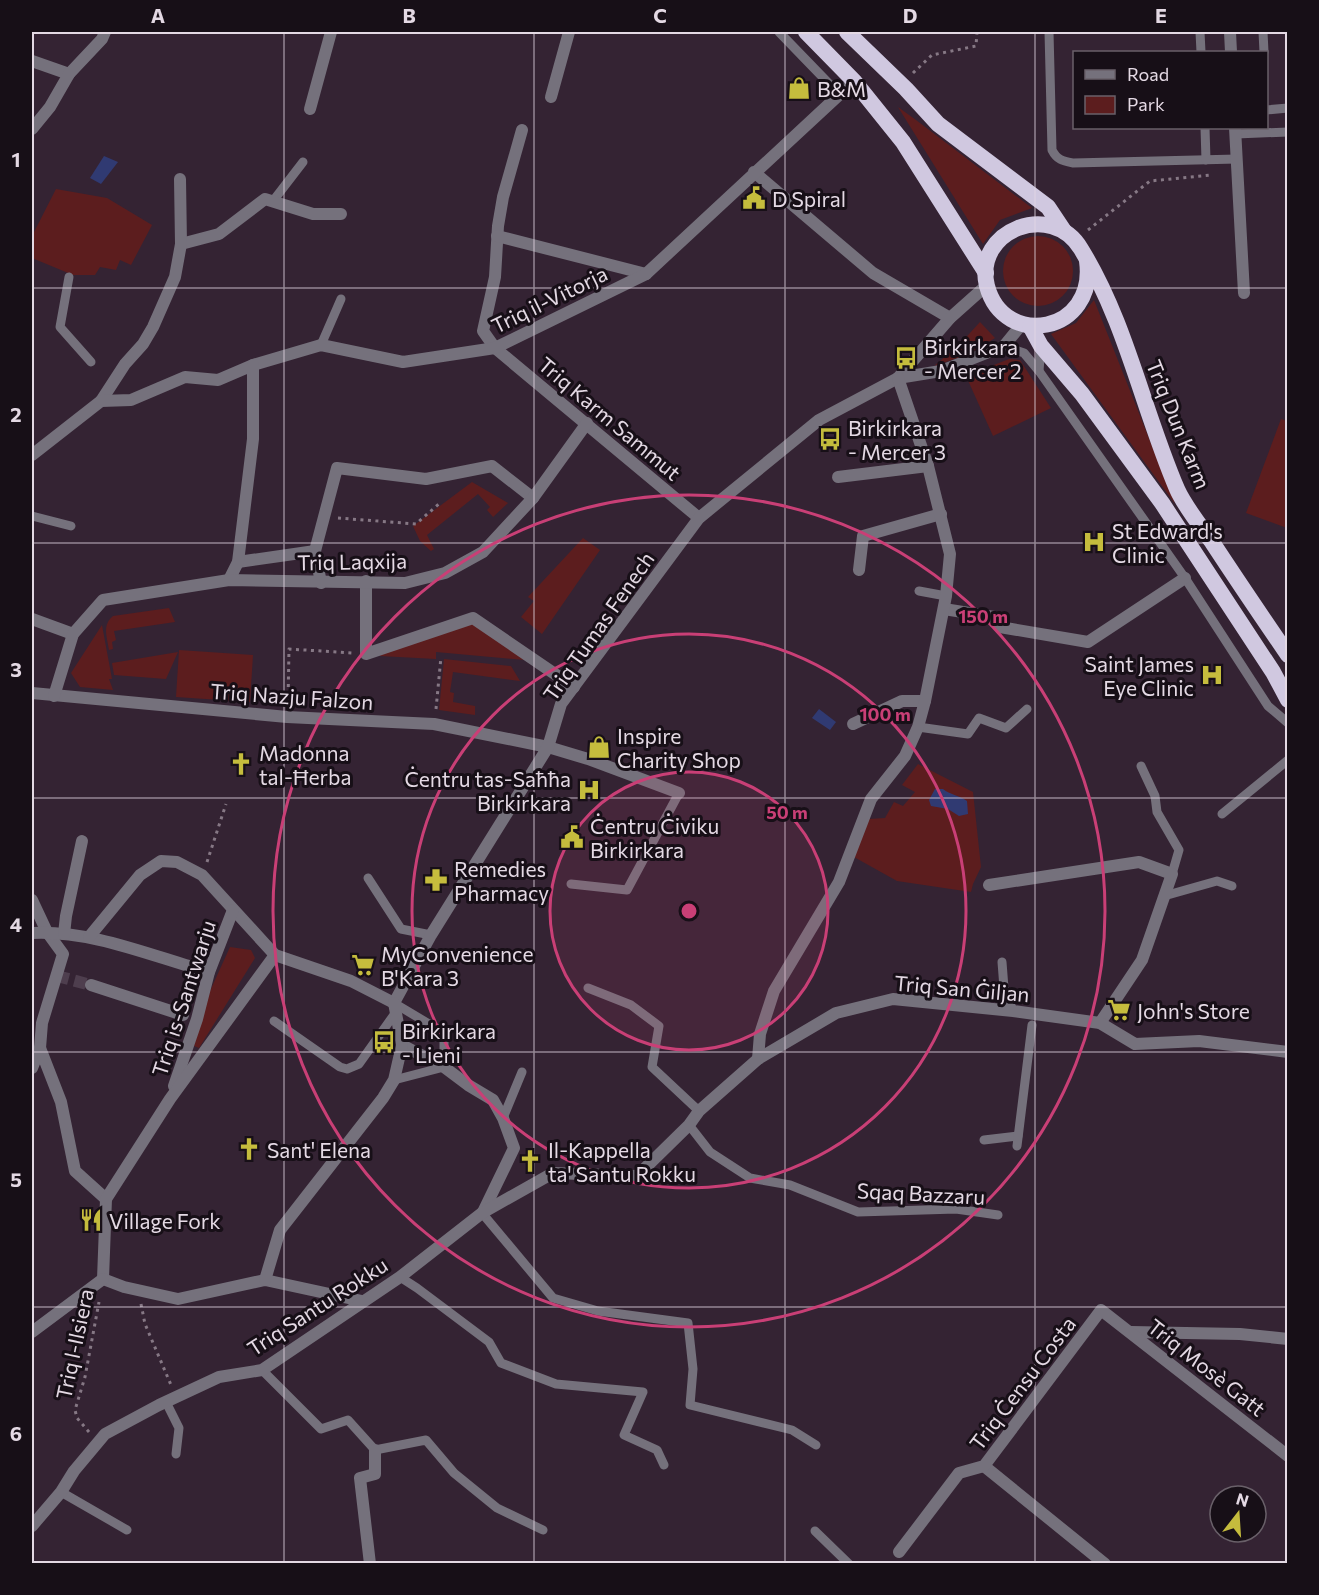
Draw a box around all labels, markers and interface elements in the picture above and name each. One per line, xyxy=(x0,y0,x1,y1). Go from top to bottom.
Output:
text: A xyxy=(151,3,165,27)
text: B xyxy=(402,3,416,27)
text: C xyxy=(653,3,667,27)
text: D xyxy=(903,3,917,27)
text: E xyxy=(1155,3,1167,27)
legend xyxy=(1073,51,1268,129)
text: Road xyxy=(1127,63,1169,85)
shop icon: B&M xyxy=(786,75,812,101)
place label: B&M xyxy=(817,76,866,101)
text: Park xyxy=(1127,93,1165,115)
text: 1 xyxy=(11,147,21,171)
public building icon: D Spiral xyxy=(741,185,767,211)
place label: D Spiral xyxy=(772,186,846,211)
street label: Triq il-Vitorja xyxy=(487,260,611,338)
place label: Birkirkara - Mercer 2 xyxy=(924,334,1022,383)
bus stop icon: Birkirkara - Mercer 2 xyxy=(893,345,919,371)
street label: Triq Karm Sammut xyxy=(534,351,686,485)
street label: Triq Dun Karm xyxy=(1142,356,1216,492)
text: 2 xyxy=(10,402,22,426)
place label: Birkirkara - Mercer 3 xyxy=(848,415,946,464)
bus stop icon: Birkirkara - Mercer 3 xyxy=(817,426,843,452)
place label: St Edward's Clinic xyxy=(1112,518,1223,567)
hospital icon: St Edward's Clinic xyxy=(1081,529,1107,555)
street label: Triq Tumas Fenech xyxy=(537,547,659,705)
street label: Triq Laqxija xyxy=(297,548,407,574)
text: 150 m xyxy=(958,605,1008,627)
place label: Saint James Eye Clinic xyxy=(1085,651,1194,700)
text: 3 xyxy=(10,657,22,681)
hospital icon: Saint James Eye Clinic xyxy=(1199,662,1225,688)
street label: Triq Nazju Falzon xyxy=(210,678,374,714)
text: 100 m xyxy=(859,703,911,725)
place label: Inspire Charity Shop xyxy=(617,723,741,772)
shop icon: Inspire Charity Shop xyxy=(586,734,612,760)
place label: Madonna tal-Ħerba xyxy=(259,740,351,789)
church icon: Madonna tal-Ħerba xyxy=(228,751,254,777)
place label: Ċentru tas-Saħħa Birkirkara xyxy=(404,766,571,815)
hospital icon: Ċentru tas-Saħħa Birkirkara xyxy=(576,777,602,803)
text: 50 m xyxy=(766,801,808,823)
place label: Ċentru Ċiviku Birkirkara xyxy=(590,813,719,862)
public building icon: Ċentru Ċiviku Birkirkara xyxy=(559,824,585,850)
place label: Remedies Pharmacy xyxy=(454,856,549,905)
pharmacy icon: Remedies Pharmacy xyxy=(423,867,449,893)
centre of rings xyxy=(679,901,699,921)
text: 4 xyxy=(10,912,22,936)
street label: Triq is-Santwarju xyxy=(146,917,220,1079)
place label: MyConvenience B'Kara 3 xyxy=(381,941,534,990)
supermarket icon: MyConvenience B'Kara 3 xyxy=(350,952,376,978)
street label: Triq San Ġiljan xyxy=(893,970,1031,1006)
supermarket icon: John's Store xyxy=(1106,997,1132,1023)
place label: John's Store xyxy=(1137,998,1250,1023)
place label: Birkirkara - Lieni xyxy=(402,1018,496,1067)
bus stop icon: Birkirkara - Lieni xyxy=(371,1029,397,1055)
church icon: Sant' Elena xyxy=(236,1136,262,1162)
place label: Sant' Elena xyxy=(267,1137,371,1162)
place label: Il-Kappella ta' Santu Rokku xyxy=(548,1137,696,1186)
church icon: Il-Kappella ta' Santu Rokku xyxy=(517,1148,543,1174)
text: 5 xyxy=(10,1167,22,1191)
street label: Sqaq Bazzaru xyxy=(856,1177,986,1209)
restaurant icon: Village Fork xyxy=(78,1207,104,1233)
place label: Village Fork xyxy=(109,1208,221,1233)
street label: Triq Santu Rokku xyxy=(242,1251,392,1361)
street label: Triq l-Ilsiera xyxy=(50,1286,98,1402)
street label: Triq Ċensu Costa xyxy=(964,1311,1080,1455)
street label: Triq Mosè Gatt xyxy=(1143,1313,1271,1421)
text: 6 xyxy=(10,1421,22,1445)
north arrow xyxy=(1208,1484,1268,1544)
text: N xyxy=(1234,1488,1251,1510)

